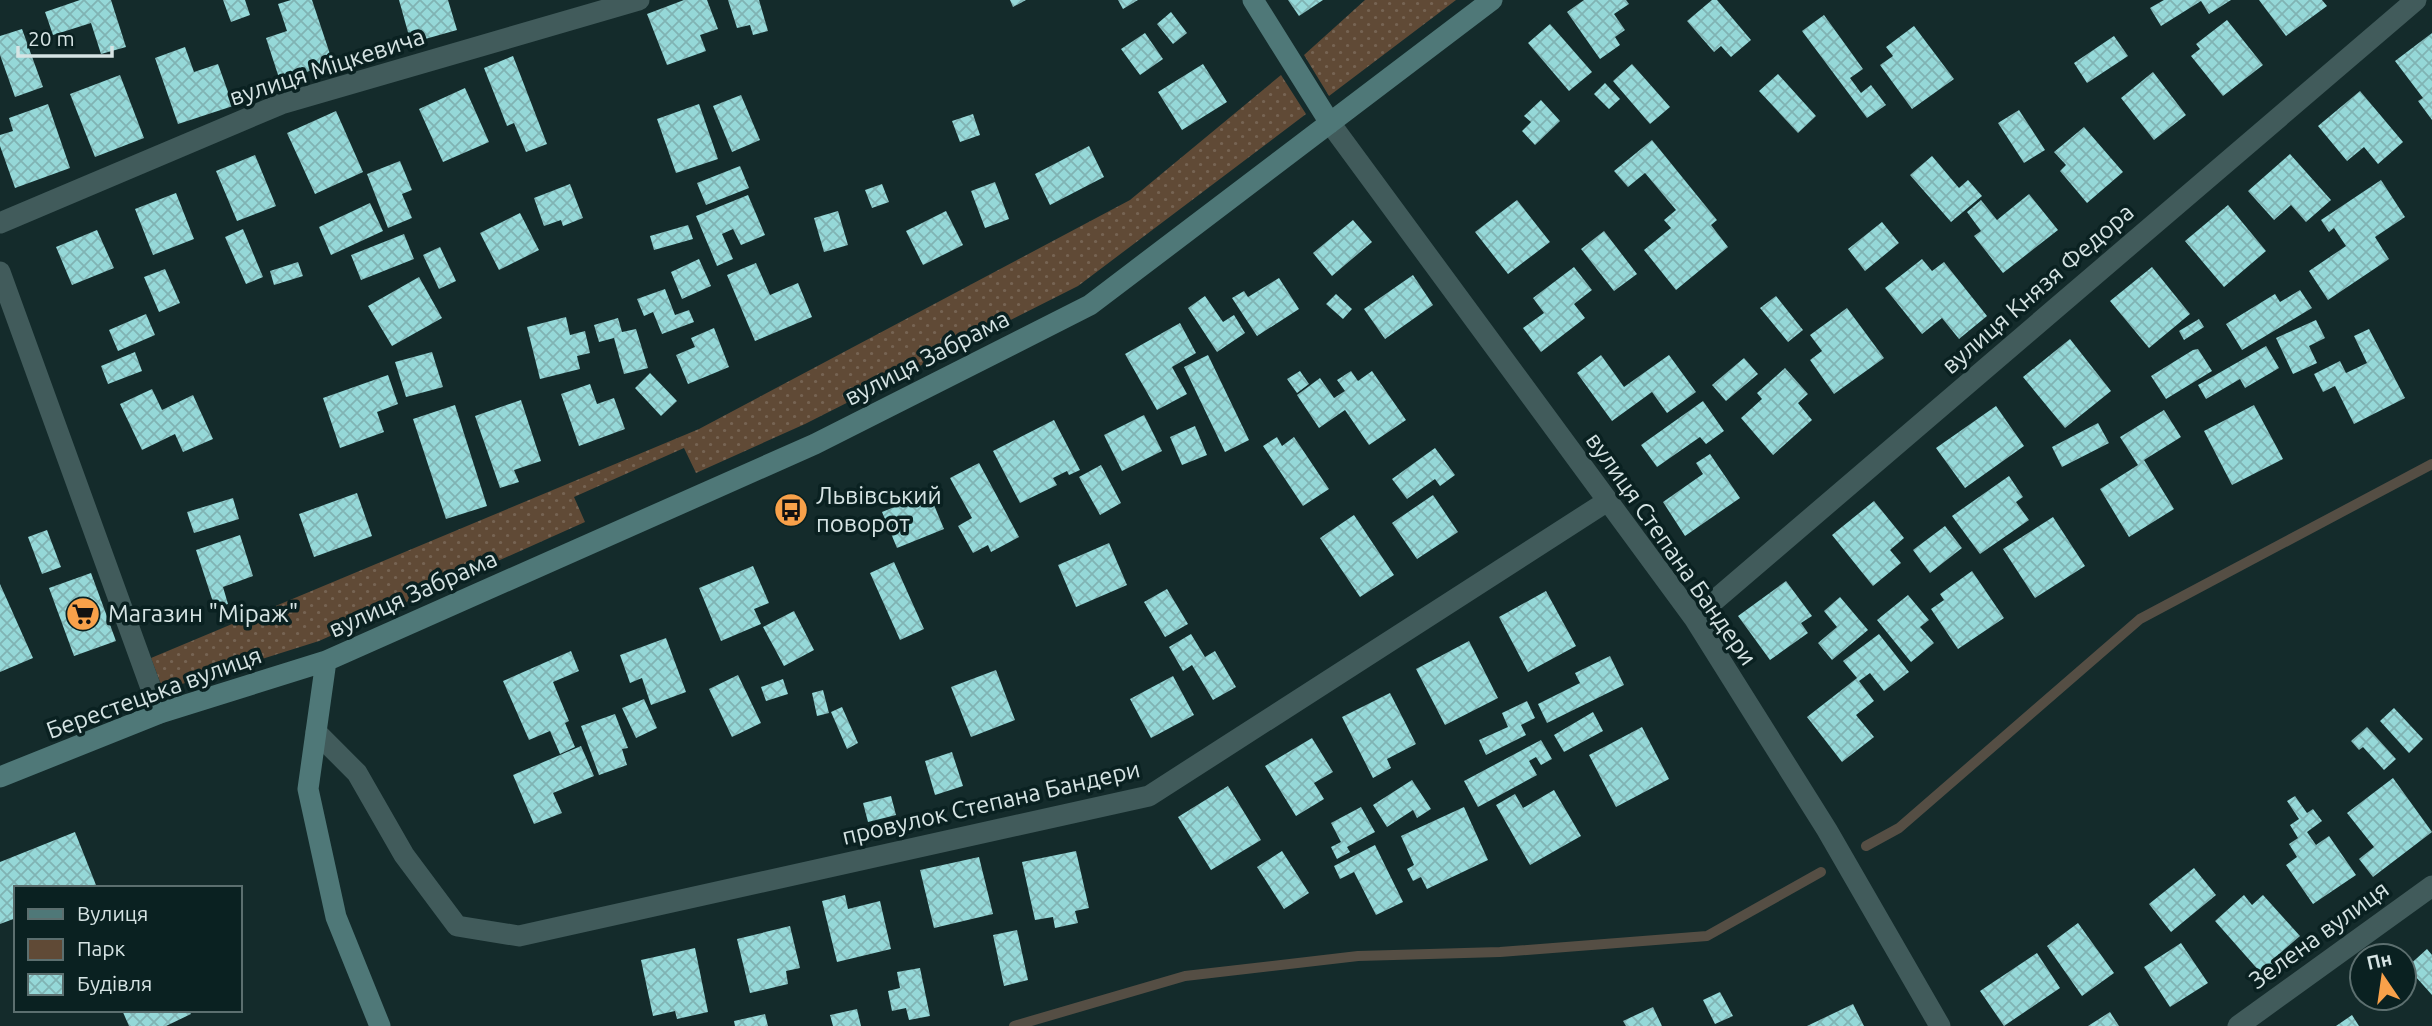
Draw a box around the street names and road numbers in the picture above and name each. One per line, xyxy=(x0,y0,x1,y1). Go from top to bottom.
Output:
street label: вулиця Міцкевича xyxy=(226,22,428,111)
street label: вулиця Князя Федора xyxy=(1936,198,2139,379)
street label: вулиця Забрама xyxy=(840,304,1014,411)
street label: вулиця Степана Бандери xyxy=(1581,427,1762,670)
street label: вулиця Забрама xyxy=(325,544,501,643)
street label: Берестецька вулиця xyxy=(43,641,265,744)
street label: провулок Степана Бандери xyxy=(839,755,1143,850)
street label: Зелена вулиця xyxy=(2244,875,2394,994)

